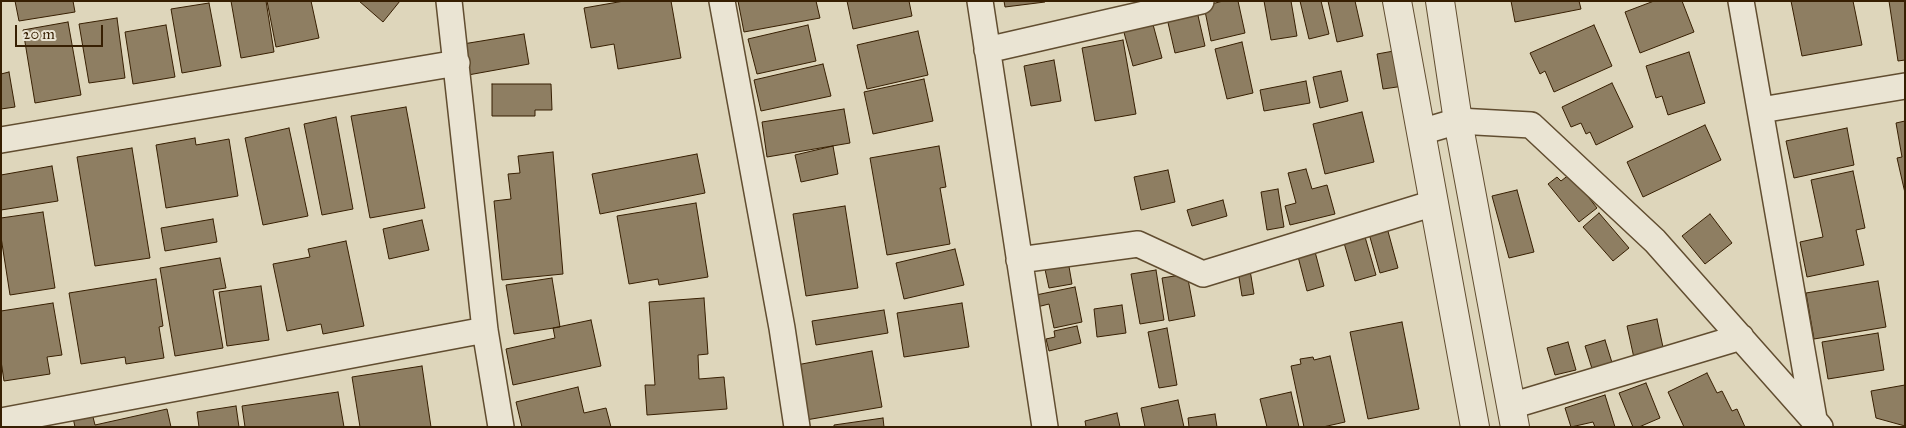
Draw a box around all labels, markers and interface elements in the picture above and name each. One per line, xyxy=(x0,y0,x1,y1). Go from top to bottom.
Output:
scale bar xyxy=(18,15,105,47)
text: 20 m xyxy=(23,25,55,43)

